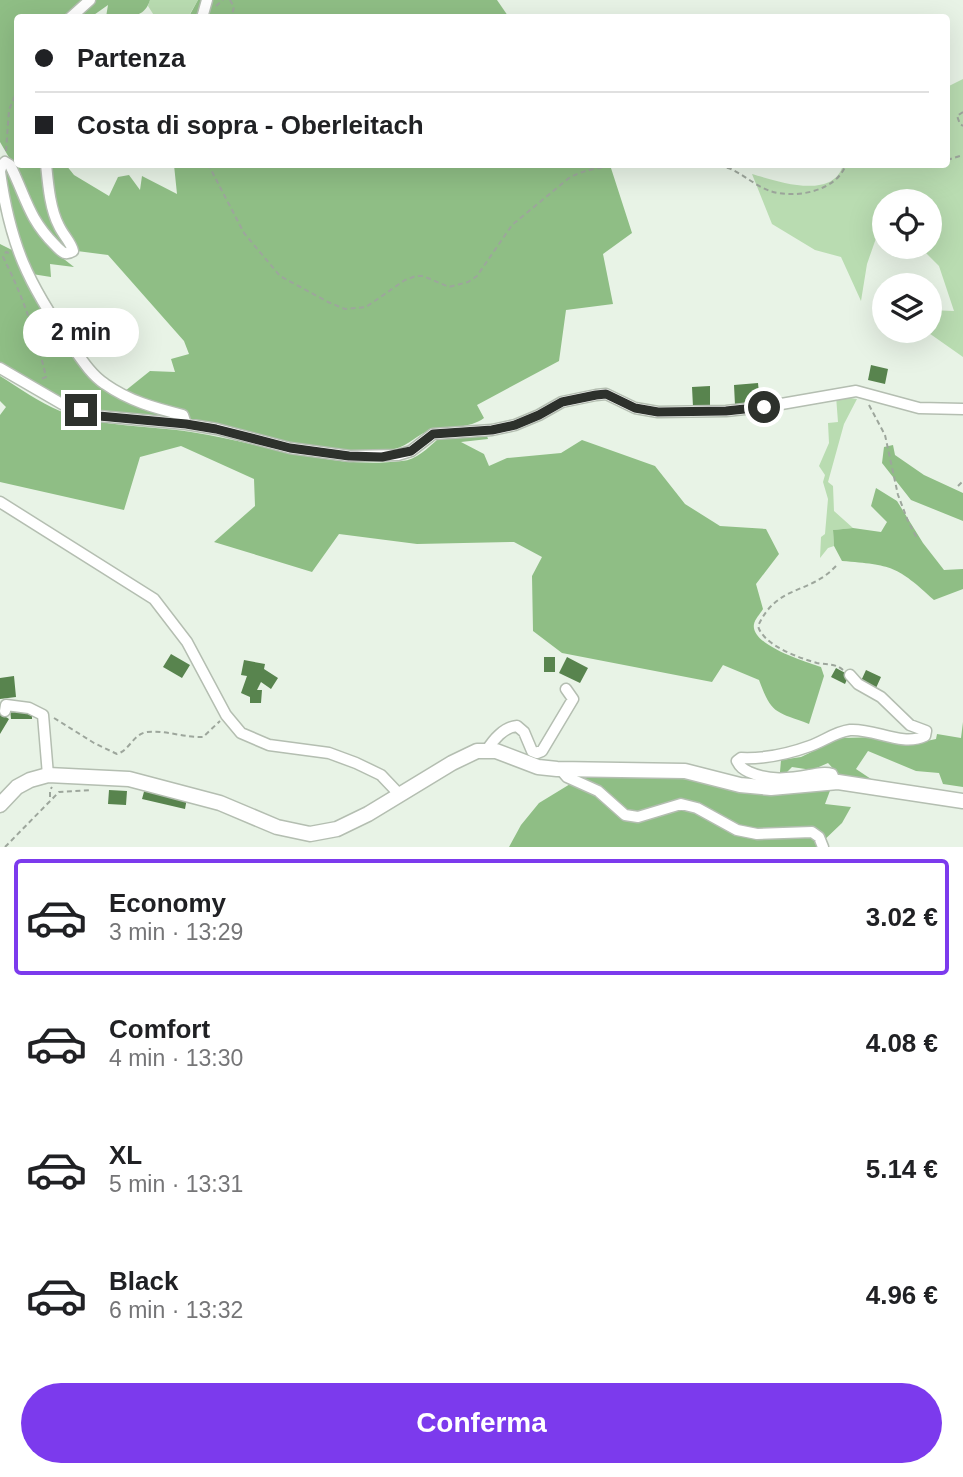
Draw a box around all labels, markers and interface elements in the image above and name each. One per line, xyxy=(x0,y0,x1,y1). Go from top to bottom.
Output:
text: Partenza xyxy=(77,43,185,73)
text: Costa di sopra - Oberleitach xyxy=(77,110,424,140)
map controls xyxy=(872,189,942,343)
button: locate xyxy=(872,189,942,259)
button: layers xyxy=(872,273,942,343)
callout: 2 min xyxy=(23,308,139,358)
text: 2 min xyxy=(51,319,111,345)
route start xyxy=(748,391,780,423)
route end xyxy=(65,394,97,426)
icon: car xyxy=(25,886,88,949)
text: Economy xyxy=(109,888,226,918)
text: 3.02 € xyxy=(866,902,938,932)
text: 3 min · 13:29 xyxy=(109,919,243,945)
icon: car xyxy=(25,1012,88,1075)
text: Comfort xyxy=(109,1014,210,1044)
text: 4.08 € xyxy=(866,1028,938,1058)
text: 4 min · 13:30 xyxy=(109,1045,243,1071)
icon: car xyxy=(25,1138,88,1201)
text: XL xyxy=(109,1140,142,1170)
text: 5.14 € xyxy=(866,1154,938,1184)
text: 5 min · 13:31 xyxy=(109,1171,243,1197)
icon: car xyxy=(25,1264,88,1327)
text: Black xyxy=(109,1266,178,1296)
text: 4.96 € xyxy=(866,1280,938,1310)
text: 6 min · 13:32 xyxy=(109,1297,243,1323)
button: Conferma xyxy=(21,1383,942,1463)

